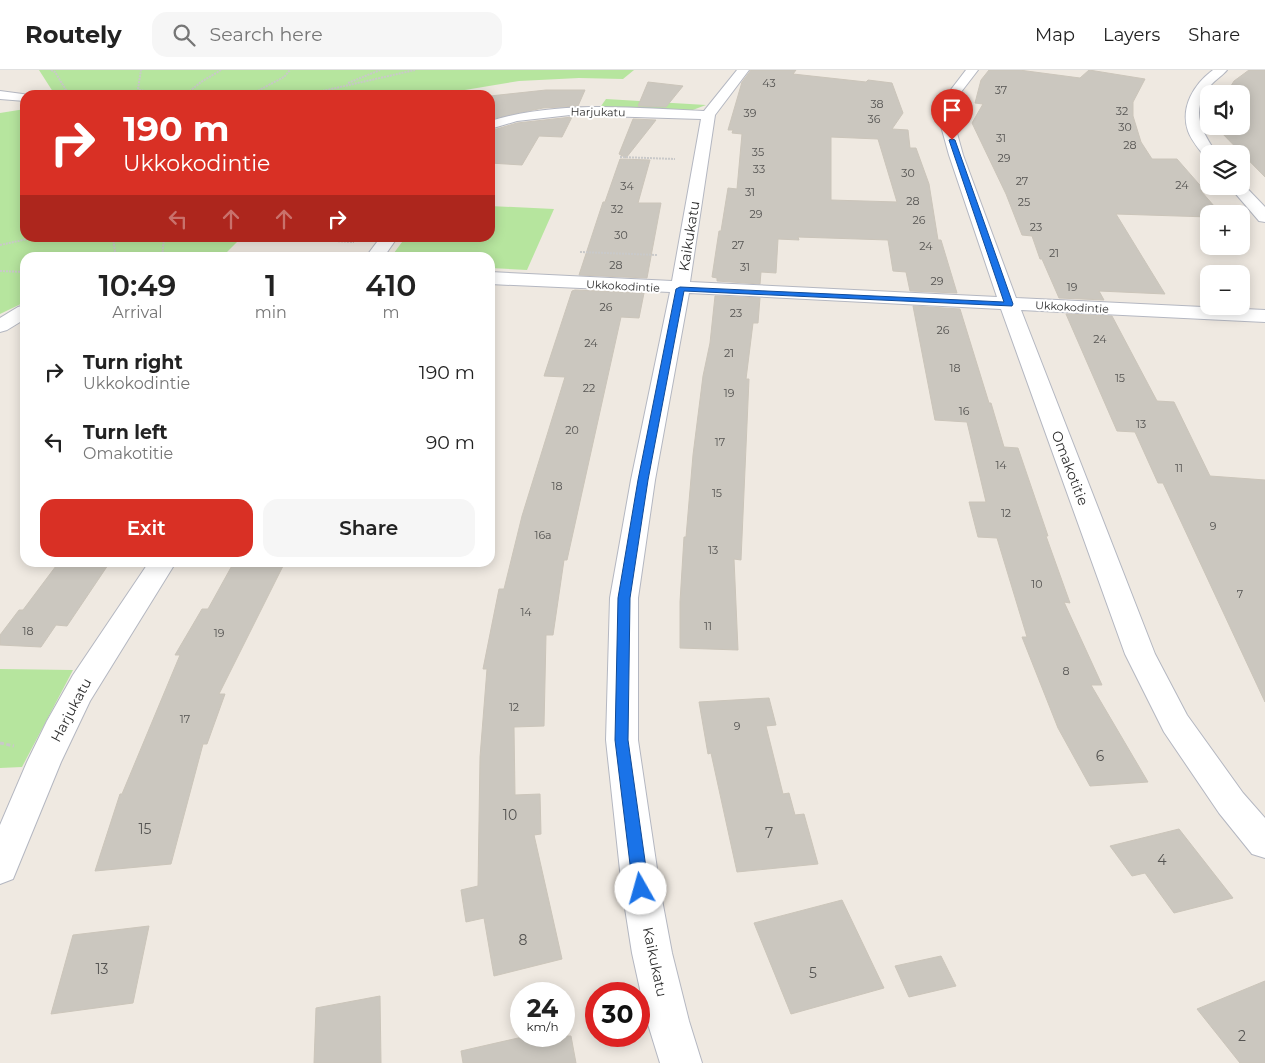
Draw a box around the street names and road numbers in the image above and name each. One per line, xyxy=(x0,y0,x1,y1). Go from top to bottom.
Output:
street label: Harjukatu xyxy=(570,105,626,119)
street label: Kaikukatu xyxy=(675,200,703,272)
street label: Ukkokodintie xyxy=(586,277,661,295)
street label: Ukkokodintie xyxy=(1035,298,1110,316)
street label: Omakotitie xyxy=(1047,428,1093,508)
street label: Harjukatu xyxy=(47,675,95,745)
street label: Kaikukatu xyxy=(639,925,671,999)

